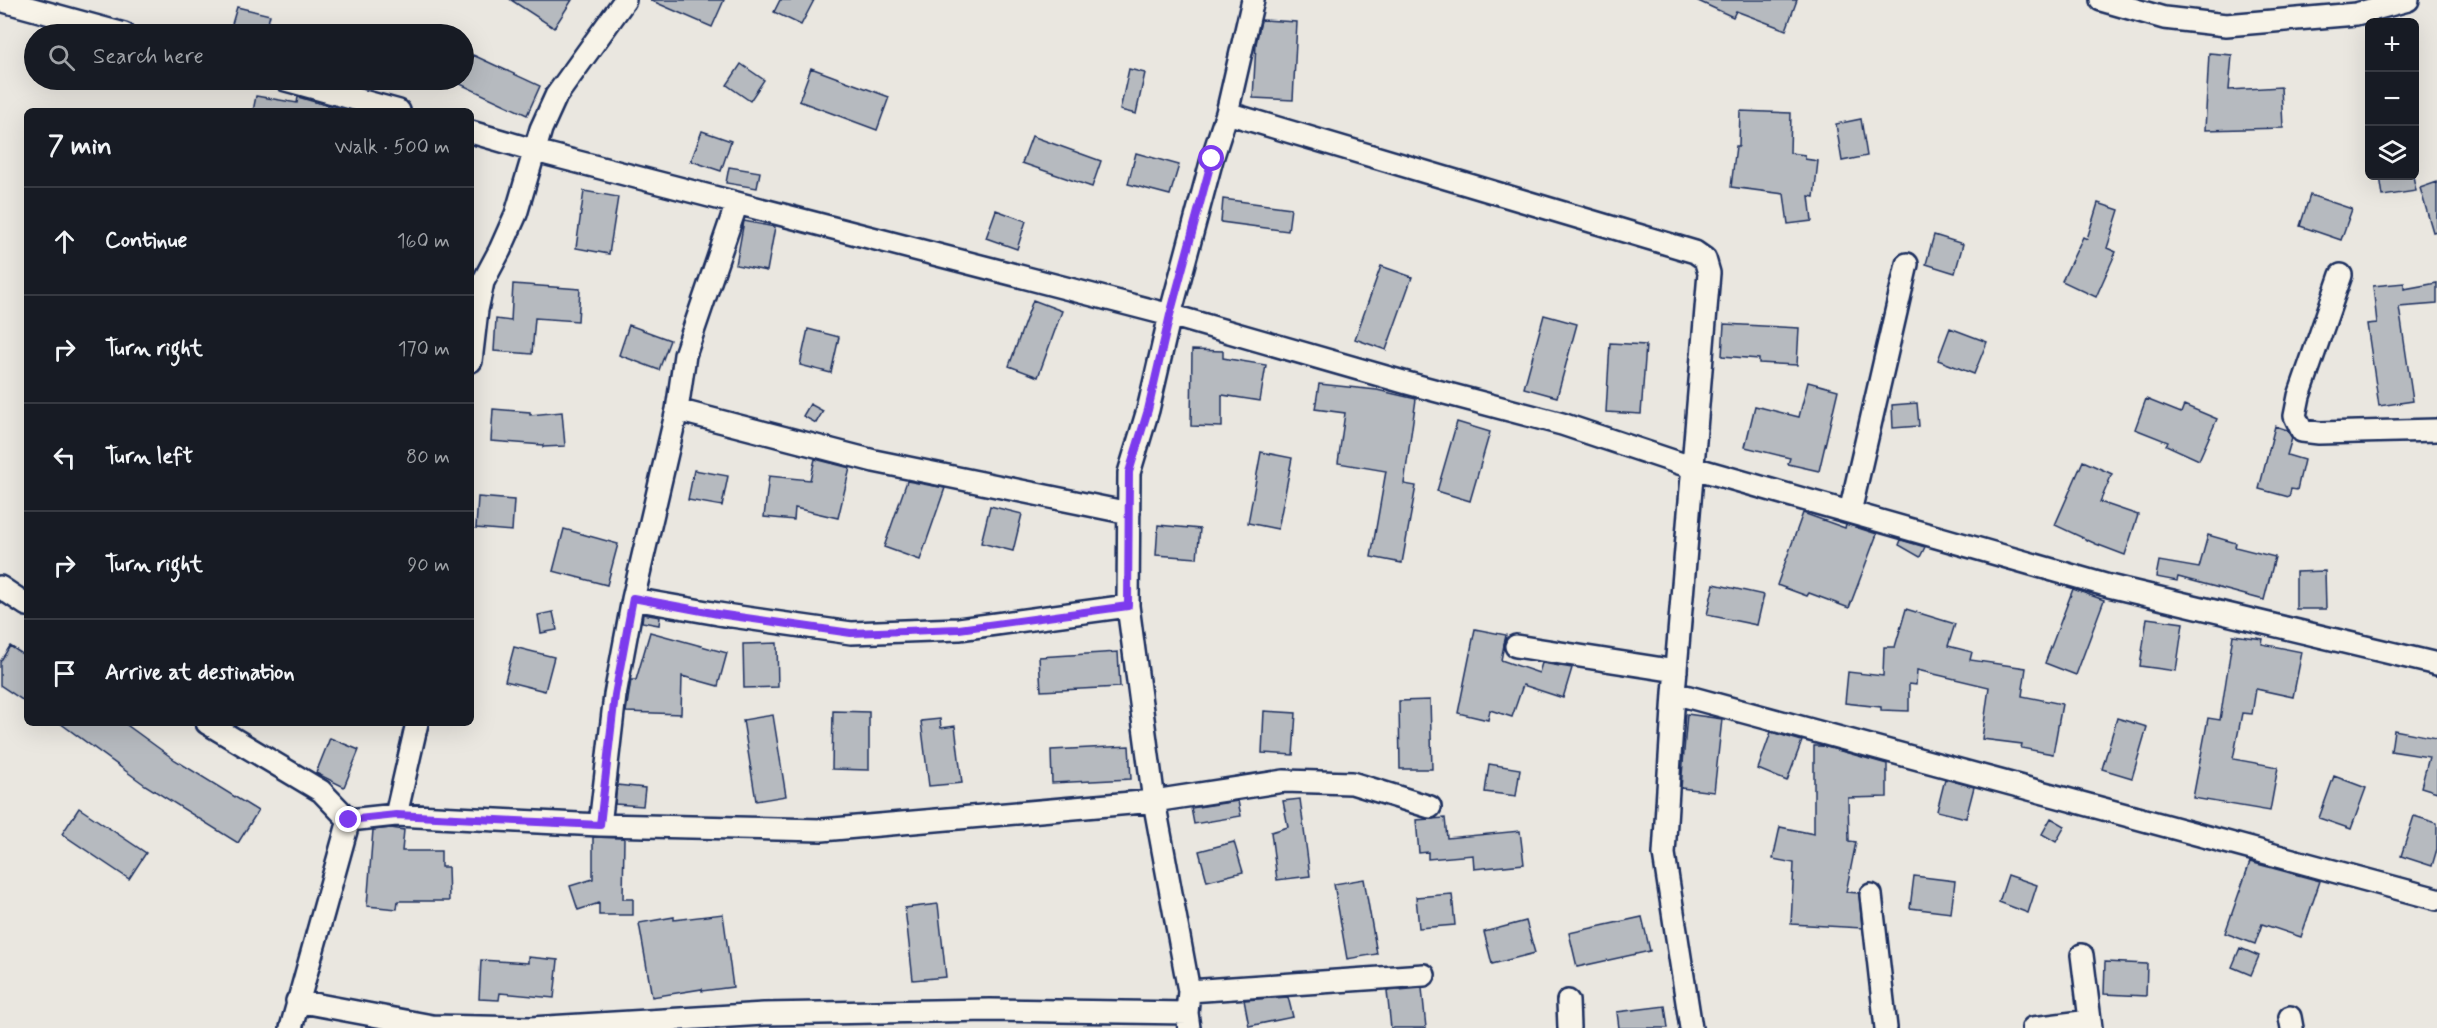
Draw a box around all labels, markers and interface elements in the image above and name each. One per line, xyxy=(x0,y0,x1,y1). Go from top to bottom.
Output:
map controls xyxy=(2365,18,2419,180)
button: + xyxy=(2365,18,2419,72)
search box xyxy=(24,24,474,90)
icon: search xyxy=(45,41,78,74)
text: Search here xyxy=(93,43,204,71)
button: − xyxy=(2365,72,2419,126)
button: layers xyxy=(2365,126,2419,180)
text: 7 min xyxy=(48,130,112,164)
text: Walk · 500 m xyxy=(335,134,450,161)
route start xyxy=(1198,145,1224,171)
icon: ahead xyxy=(48,225,81,258)
text: Continue xyxy=(105,227,187,255)
text: 160 m xyxy=(397,228,450,255)
icon: right xyxy=(48,333,81,366)
text: Turn right xyxy=(105,335,203,363)
text: 170 m xyxy=(398,336,450,363)
icon: left xyxy=(48,441,81,474)
text: Turn left xyxy=(105,443,193,471)
text: 80 m xyxy=(406,444,450,471)
icon: right xyxy=(48,549,81,582)
text: Turn right xyxy=(105,551,203,579)
text: 90 m xyxy=(407,552,450,579)
icon: arrive xyxy=(48,657,81,690)
text: Arrive at destination xyxy=(105,659,295,687)
route end xyxy=(335,806,361,832)

